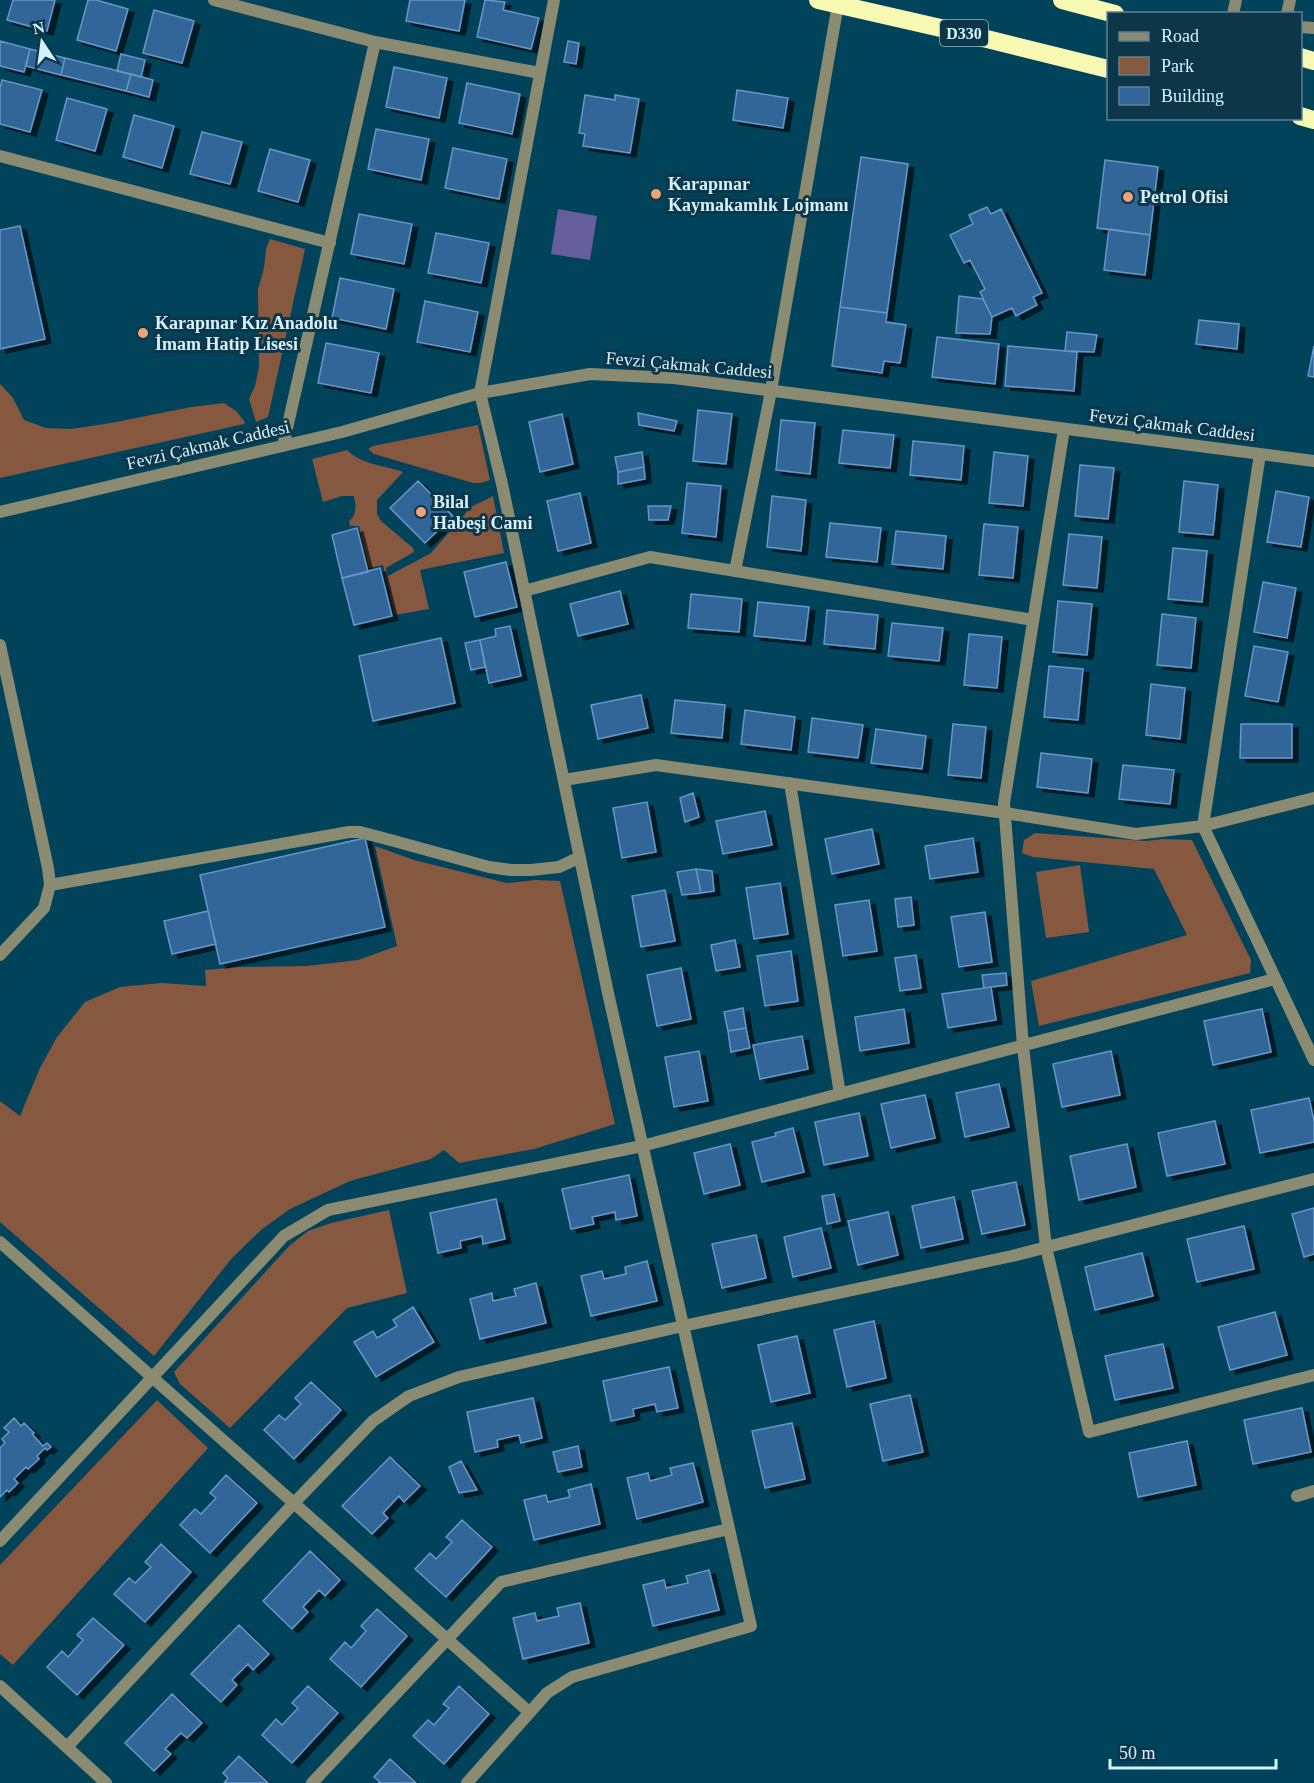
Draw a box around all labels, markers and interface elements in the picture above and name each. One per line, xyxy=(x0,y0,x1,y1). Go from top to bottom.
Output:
north arrow xyxy=(12,12,72,72)
legend xyxy=(1107,12,1302,120)
text: N xyxy=(31,18,47,37)
road number: D330 xyxy=(940,20,988,46)
text: Road xyxy=(1161,26,1199,46)
text: Park xyxy=(1161,56,1194,76)
text: Building xyxy=(1161,86,1224,106)
place label: Karapınar Kaymakamlık Lojmanı xyxy=(668,174,849,215)
marker: Karapınar Kaymakamlık Lojmanı xyxy=(649,187,663,201)
place label: Petrol Ofisi xyxy=(1140,187,1228,207)
marker: Petrol Ofisi xyxy=(1121,190,1135,204)
place label: Karapınar Kız Anadolu İmam Hatip Lisesi xyxy=(155,313,338,354)
marker: Karapınar Kız Anadolu İmam Hatip Lisesi xyxy=(136,326,150,340)
street label: Fevzi Çakmak Caddesi xyxy=(605,348,773,382)
street label: Fevzi Çakmak Caddesi xyxy=(1088,405,1256,445)
street label: Fevzi Çakmak Caddesi xyxy=(124,416,292,474)
place label: Bilal Habeşi Cami xyxy=(433,492,533,533)
marker: Bilal Habeşi Cami xyxy=(414,505,428,519)
scale bar xyxy=(1110,1732,1276,1770)
text: 50 m xyxy=(1119,1743,1156,1763)

